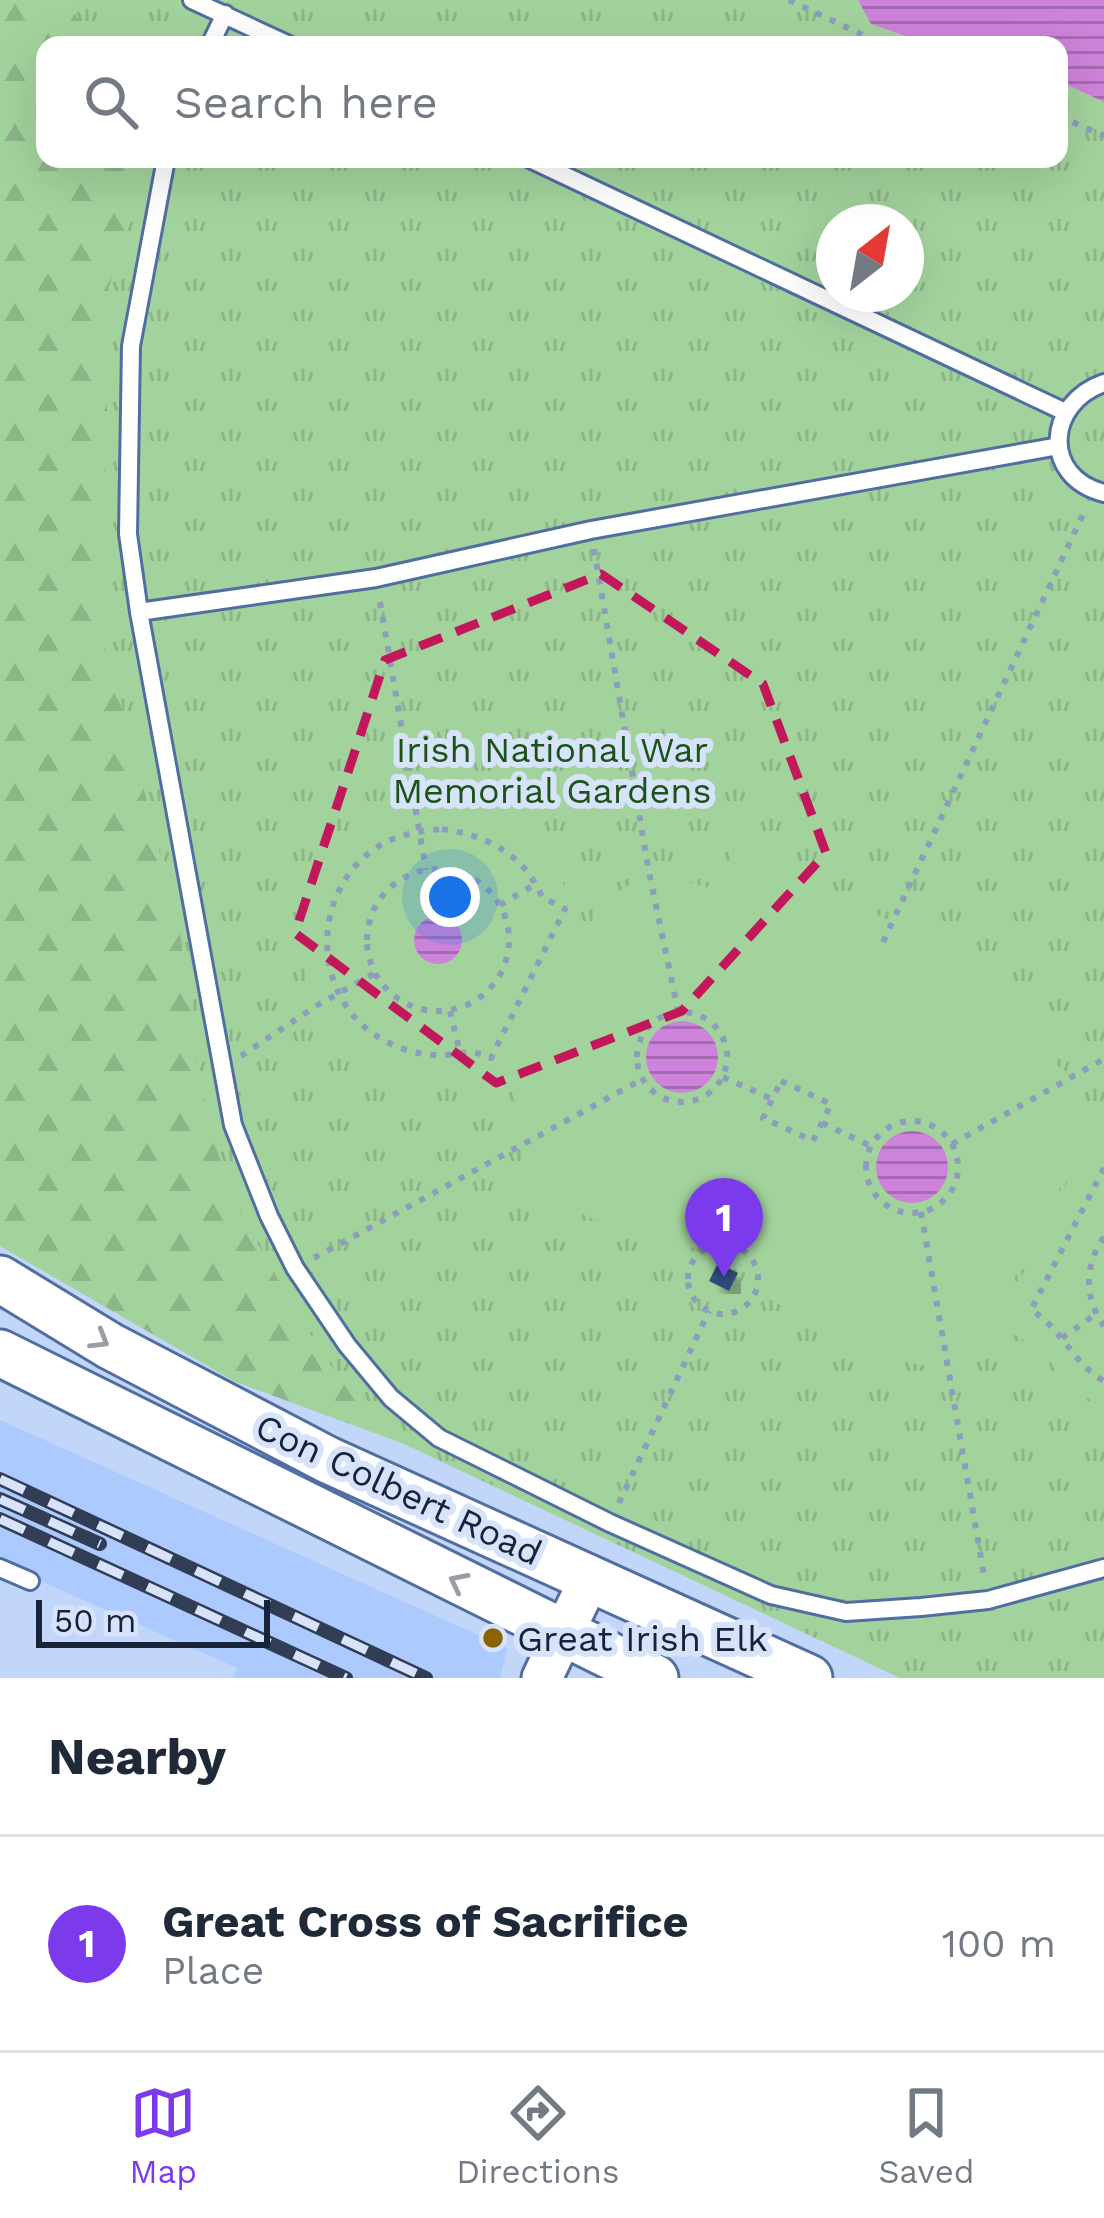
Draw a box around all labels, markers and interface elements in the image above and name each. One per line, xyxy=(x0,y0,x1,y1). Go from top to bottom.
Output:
search box xyxy=(36,36,1068,168)
icon: search xyxy=(78,69,144,135)
text: Search here xyxy=(174,76,438,129)
north arrow xyxy=(816,204,924,312)
park label: Irish National War Memorial Gardens xyxy=(393,729,711,812)
your location xyxy=(420,867,480,927)
pin: 1 xyxy=(685,1178,763,1277)
one-way arrow xyxy=(87,1325,109,1348)
street label: Con Colbert Road xyxy=(249,1405,548,1575)
one-way arrow xyxy=(449,1573,470,1597)
scale bar xyxy=(36,1594,270,1647)
text: 50 m xyxy=(54,1601,136,1640)
place label: Great Irish Elk xyxy=(517,1618,768,1660)
marker: Great Irish Elk xyxy=(480,1625,506,1651)
text: Nearby xyxy=(48,1727,226,1786)
text: Great Cross of Sacrifice xyxy=(162,1895,689,1948)
text: 1 xyxy=(79,1921,95,1966)
text: 100 m xyxy=(942,1921,1056,1966)
text: Place xyxy=(162,1948,264,1993)
tab: Map xyxy=(130,2080,197,2191)
tab: Directions xyxy=(456,2080,619,2191)
tab: Saved xyxy=(879,2080,974,2191)

